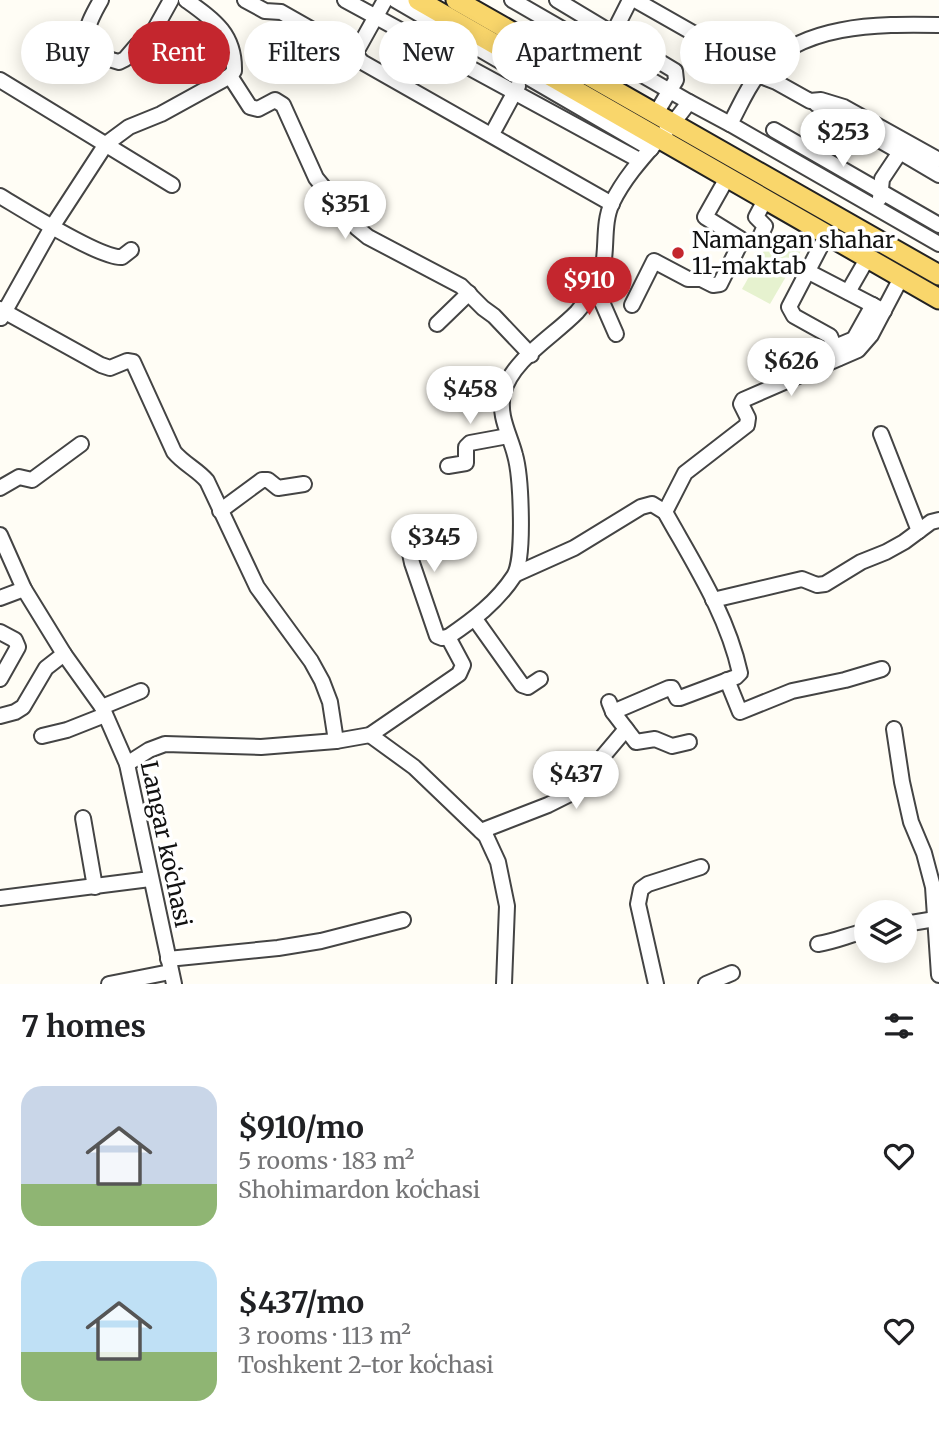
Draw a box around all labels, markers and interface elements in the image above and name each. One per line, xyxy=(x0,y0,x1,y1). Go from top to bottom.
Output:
chip: Buy xyxy=(21,21,114,84)
chip: Rent xyxy=(128,21,230,84)
chip: Filters xyxy=(244,21,365,84)
chip: New xyxy=(379,21,478,84)
chip: Apartment xyxy=(492,21,666,84)
chip: House xyxy=(680,21,800,84)
pin: $253 xyxy=(802,110,884,169)
text: $253 xyxy=(816,117,870,146)
pin: $351 xyxy=(304,182,386,241)
text: $351 xyxy=(320,189,370,218)
place label: Namangan shahar 11-maktab xyxy=(692,225,895,280)
marker: Namangan shahar 11-maktab xyxy=(670,245,686,261)
pin: $910 xyxy=(548,258,630,317)
text: $910 xyxy=(563,265,615,294)
pin: $626 xyxy=(750,338,832,398)
text: $626 xyxy=(763,346,819,375)
pin: $458 xyxy=(429,366,511,426)
text: $458 xyxy=(442,374,498,403)
pin: $345 xyxy=(393,514,475,574)
text: $345 xyxy=(407,522,461,551)
pin: $437 xyxy=(535,752,617,811)
street label: Langar koʻchasi xyxy=(135,758,198,930)
text: $437 xyxy=(549,759,603,788)
map controls xyxy=(854,900,917,963)
button: layers xyxy=(854,900,917,963)
text: 7 homes xyxy=(21,1007,146,1045)
icon: filters xyxy=(880,1007,918,1045)
text: $910/mo xyxy=(238,1108,364,1146)
icon: home xyxy=(77,1114,161,1198)
icon: heart xyxy=(880,1137,918,1175)
text: 5 rooms · 183 m² xyxy=(238,1146,414,1175)
text: Shohimardon koʻchasi xyxy=(238,1175,480,1204)
text: $437/mo xyxy=(238,1283,364,1321)
icon: home xyxy=(77,1289,161,1373)
icon: heart xyxy=(880,1312,918,1350)
text: 3 rooms · 113 m² xyxy=(238,1321,411,1350)
text: Toshkent 2-tor koʻchasi xyxy=(238,1350,494,1379)

